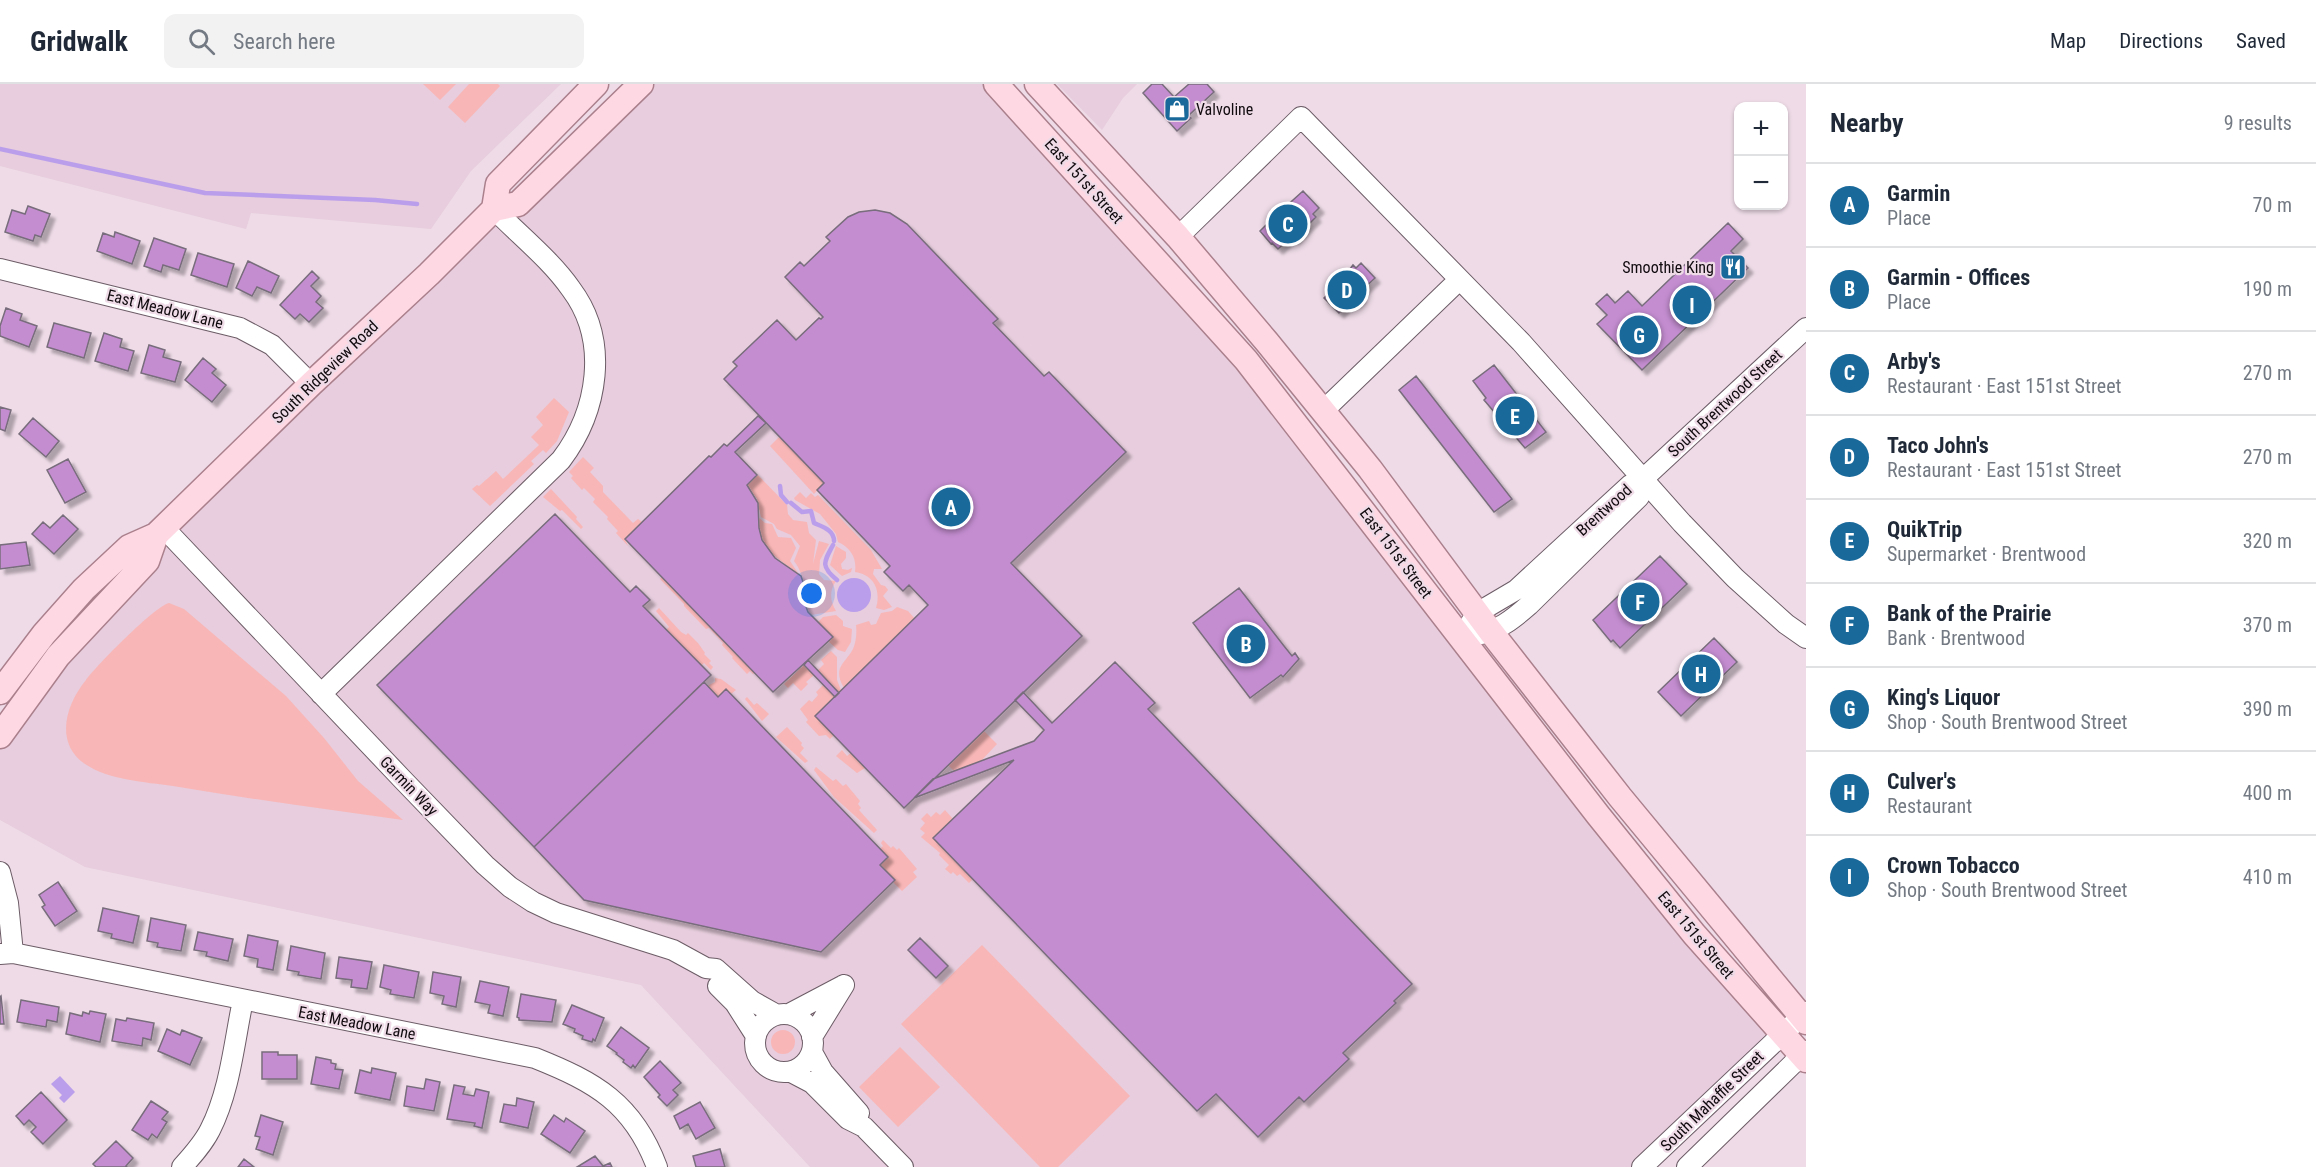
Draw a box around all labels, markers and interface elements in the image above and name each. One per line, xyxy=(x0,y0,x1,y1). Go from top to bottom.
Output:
search box xyxy=(164,14,584,68)
text: Gridwalk xyxy=(30,25,128,58)
icon: search xyxy=(185,25,218,58)
text: Search here xyxy=(233,29,335,54)
text: Map xyxy=(2050,29,2086,53)
text: Directions xyxy=(2119,29,2203,53)
text: Saved xyxy=(2236,29,2286,53)
shop icon: Valvoline xyxy=(1162,94,1192,124)
place label: Valvoline xyxy=(1196,100,1253,119)
map controls xyxy=(1734,102,1788,210)
button: + xyxy=(1734,102,1788,156)
text: Nearby xyxy=(1830,108,1904,138)
text: 9 results xyxy=(2224,111,2292,135)
street label: East 151st Street xyxy=(1041,134,1127,228)
button: − xyxy=(1734,156,1788,210)
text: Garmin xyxy=(1887,181,1950,206)
text: A xyxy=(1844,193,1855,217)
text: 70 m xyxy=(2253,193,2292,217)
pin: C xyxy=(1268,202,1308,246)
text: Place xyxy=(1887,206,1931,230)
restaurant icon: Smoothie King xyxy=(1718,252,1748,282)
place label: Smoothie King xyxy=(1622,258,1714,277)
text: Garmin - Offices xyxy=(1887,265,2030,290)
pin: D xyxy=(1328,268,1366,312)
text: B xyxy=(1844,277,1855,301)
text: 190 m xyxy=(2243,277,2292,301)
pin: I xyxy=(1672,282,1712,328)
street label: East Meadow Lane xyxy=(105,285,225,333)
text: Place xyxy=(1887,290,1931,314)
pin: G xyxy=(1620,312,1658,358)
street label: South Ridgeview Road xyxy=(268,317,382,427)
street label: South Brentwood Street xyxy=(1664,345,1786,461)
text: Arby's xyxy=(1887,349,1941,374)
text: C xyxy=(1844,361,1855,385)
text: 270 m xyxy=(2243,361,2292,385)
text: Restaurant · East 151st Street xyxy=(1887,374,2121,398)
pin: E xyxy=(1496,394,1534,438)
text: Taco John's xyxy=(1887,433,1989,458)
text: D xyxy=(1844,445,1855,469)
text: 270 m xyxy=(2243,445,2292,469)
text: Restaurant · East 151st Street xyxy=(1887,458,2121,482)
street label: Brentwood xyxy=(1572,480,1636,540)
pin: A xyxy=(932,484,970,530)
street label: East 151st Street xyxy=(1356,504,1436,602)
text: QuikTrip xyxy=(1887,517,1962,542)
text: E xyxy=(1845,529,1854,553)
text: 320 m xyxy=(2243,529,2292,553)
text: Supermarket · Brentwood xyxy=(1887,542,2086,566)
your location xyxy=(797,579,826,608)
pin: F xyxy=(1620,580,1660,624)
text: Bank of the Prairie xyxy=(1887,601,2051,626)
text: F xyxy=(1845,613,1854,637)
text: 370 m xyxy=(2243,613,2292,637)
pin: B xyxy=(1226,622,1266,666)
text: Bank · Brentwood xyxy=(1887,626,2025,650)
pin: H xyxy=(1682,652,1720,696)
text: King's Liquor xyxy=(1887,685,2000,710)
text: G xyxy=(1844,697,1855,721)
text: 390 m xyxy=(2243,697,2292,721)
text: Shop · South Brentwood Street xyxy=(1887,710,2128,734)
street label: Garmin Way xyxy=(376,752,442,820)
text: Culver's xyxy=(1887,769,1956,794)
text: H xyxy=(1843,781,1856,805)
text: 400 m xyxy=(2243,781,2292,805)
text: Restaurant xyxy=(1887,794,1972,818)
text: Crown Tobacco xyxy=(1887,853,2020,878)
text: I xyxy=(1847,865,1852,889)
text: 410 m xyxy=(2243,865,2292,889)
text: Shop · South Brentwood Street xyxy=(1887,878,2128,902)
street label: East 151st Street xyxy=(1654,887,1738,983)
street label: East Meadow Lane xyxy=(297,1002,417,1044)
street label: South Mahaffie Street xyxy=(1657,1047,1768,1155)

